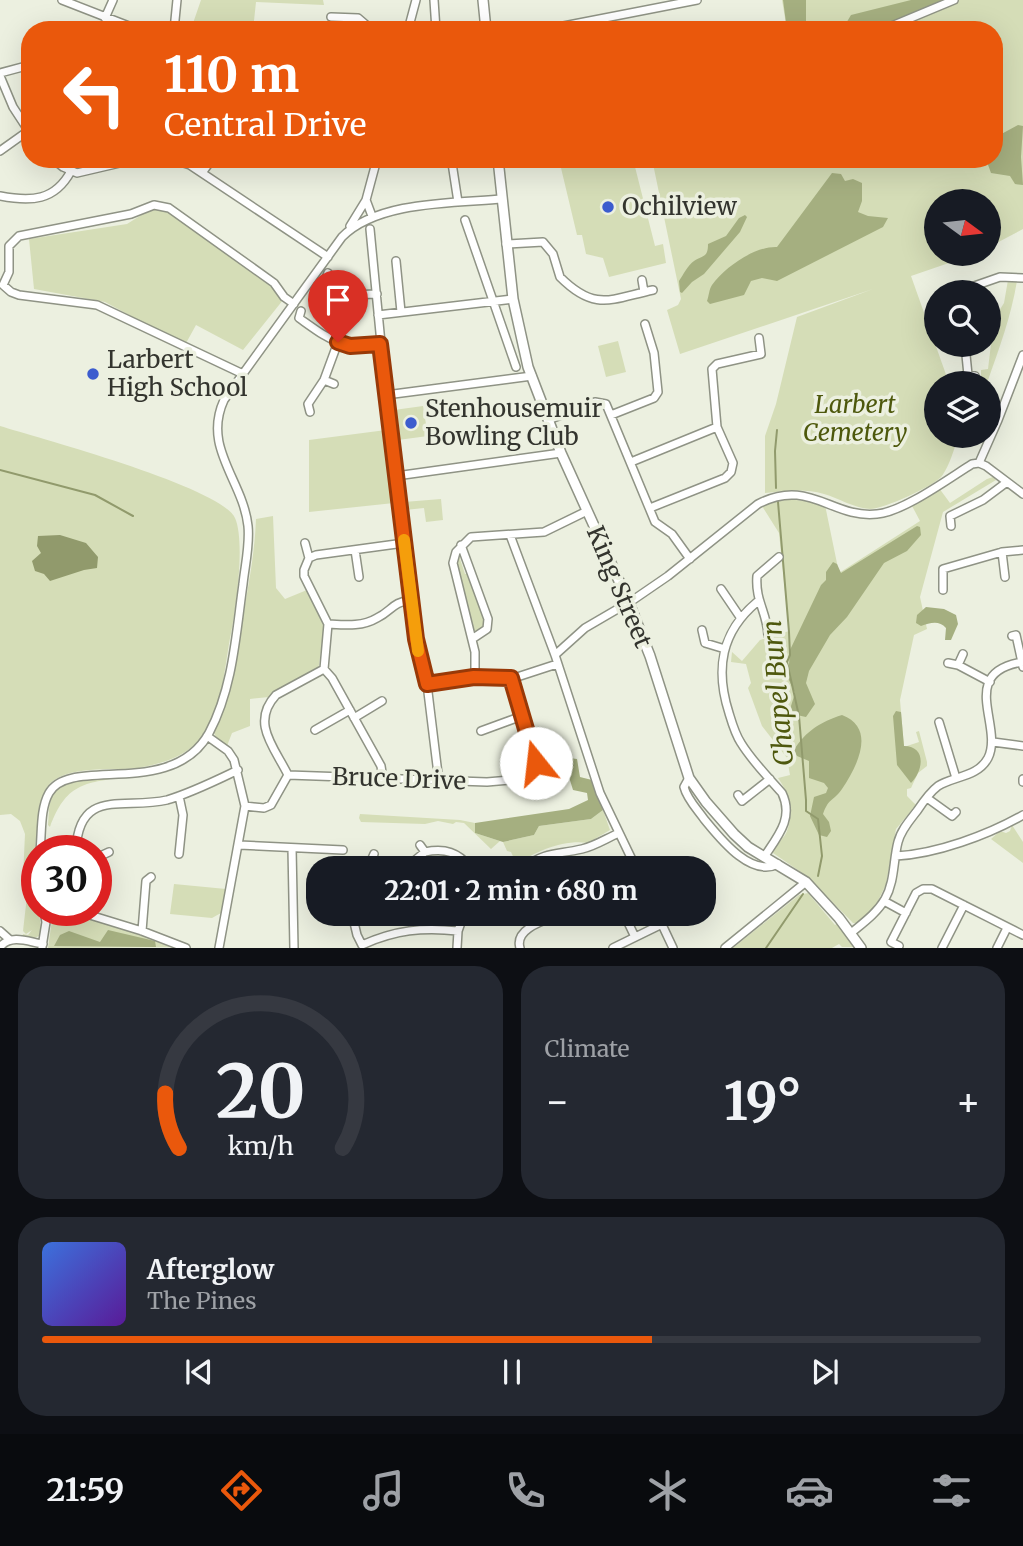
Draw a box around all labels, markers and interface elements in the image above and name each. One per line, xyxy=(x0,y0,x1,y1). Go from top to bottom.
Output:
text: 110 m xyxy=(164,44,299,105)
icon: left xyxy=(49,49,140,140)
text: Central Drive xyxy=(164,105,367,145)
north arrow xyxy=(924,189,1001,266)
map controls xyxy=(924,189,1001,448)
place label: Ochilview xyxy=(622,191,737,222)
marker: Ochilview xyxy=(600,199,616,215)
pin xyxy=(308,270,368,342)
button: search xyxy=(924,280,1001,357)
icon: arrive xyxy=(319,281,357,319)
place label: Larbert High School xyxy=(107,344,248,403)
marker: Larbert High School xyxy=(85,366,101,382)
button: layers xyxy=(924,371,1001,448)
park label: Larbert Cemetery xyxy=(803,389,907,448)
place label: Stenhousemuir Bowling Club xyxy=(425,393,602,452)
marker: Stenhousemuir Bowling Club xyxy=(403,415,419,431)
street label: King Street xyxy=(580,521,659,653)
water label: Chapel Burn xyxy=(755,619,800,767)
position arrow xyxy=(499,726,573,800)
street label: Bruce Drive xyxy=(331,761,467,796)
speed limit sign: 30 xyxy=(21,835,112,926)
text: 22:01 · 2 min · 680 m xyxy=(384,874,638,907)
text: Climate xyxy=(545,1034,630,1063)
text: 20 xyxy=(215,1047,305,1139)
text: 19° xyxy=(724,1069,802,1134)
text: − xyxy=(545,1078,570,1125)
text: + xyxy=(956,1078,981,1125)
text: km/h xyxy=(227,1130,293,1162)
text: Afterglow xyxy=(147,1253,274,1286)
text: The Pines xyxy=(147,1286,257,1315)
icon: previous xyxy=(180,1353,218,1391)
icon: pause xyxy=(493,1353,531,1391)
icon: next xyxy=(806,1353,844,1391)
icon: directions xyxy=(217,1466,266,1515)
icon: music xyxy=(359,1466,408,1515)
icon: phone xyxy=(501,1466,550,1515)
icon: climate xyxy=(643,1466,692,1515)
icon: car xyxy=(785,1466,834,1515)
icon: filters xyxy=(927,1466,976,1515)
text: 21:59 xyxy=(47,1470,124,1510)

